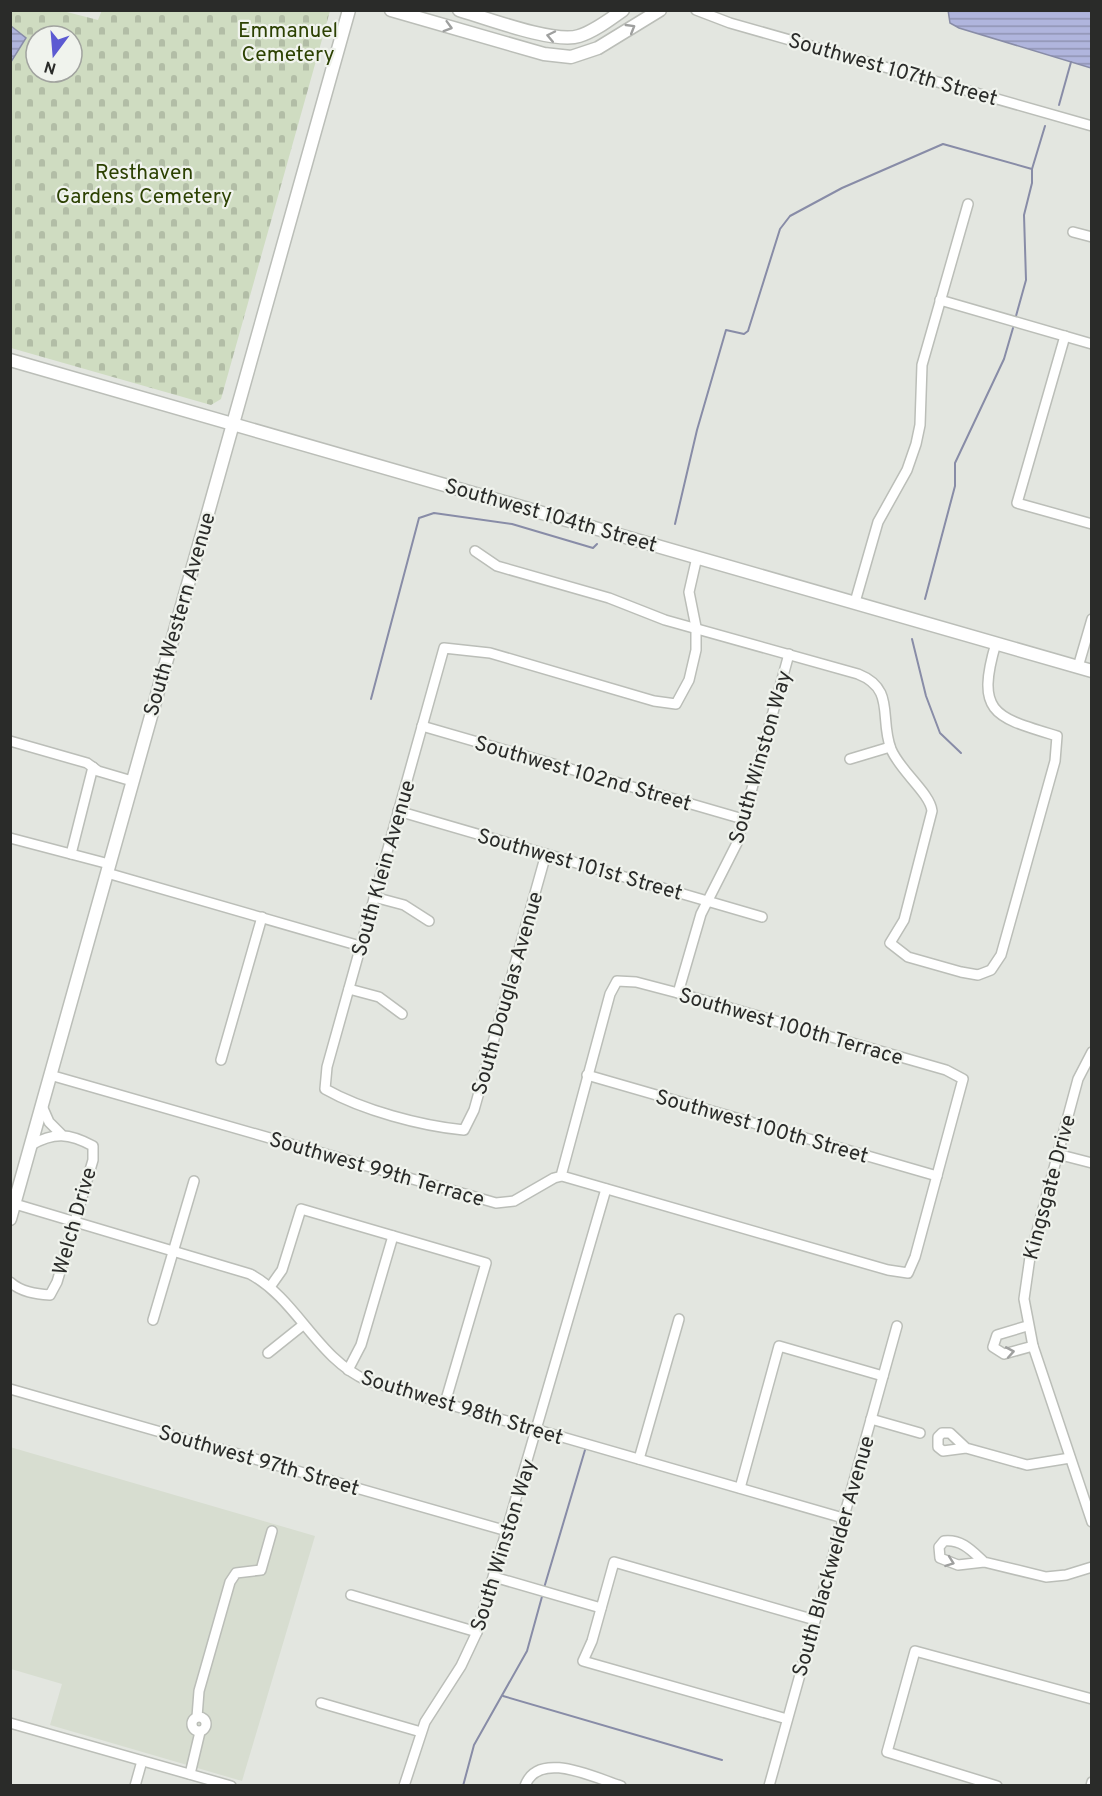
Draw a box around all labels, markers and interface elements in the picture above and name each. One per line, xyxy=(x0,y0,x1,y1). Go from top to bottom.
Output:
park label: Emmanuel Cemetery xyxy=(238,18,338,69)
one-way arrow xyxy=(442,20,453,32)
one-way arrow xyxy=(625,23,635,35)
north arrow xyxy=(24,24,84,84)
street label: Southwest 107th Street xyxy=(785,28,1000,113)
one-way arrow xyxy=(547,30,557,43)
text: N xyxy=(42,55,59,78)
park label: Resthaven Gardens Cemetery xyxy=(56,160,232,211)
street label: Southwest 104th Street xyxy=(441,473,660,560)
street label: South Western Avenue xyxy=(138,509,222,720)
street label: South Winston Way xyxy=(724,668,799,847)
street label: Southwest 102nd Street xyxy=(471,731,694,818)
street label: South Klein Avenue xyxy=(346,777,423,960)
street label: Southwest 101st Street xyxy=(474,823,685,908)
street label: South Douglas Avenue xyxy=(467,889,550,1098)
street label: Southwest 100th Terrace xyxy=(675,982,906,1072)
street label: Southwest 100th Street xyxy=(652,1084,871,1171)
street label: Kingsgate Drive xyxy=(1018,1112,1083,1263)
street label: Southwest 99th Terrace xyxy=(266,1127,487,1214)
street label: Welch Drive xyxy=(47,1164,104,1278)
one-way arrow xyxy=(1005,1346,1015,1359)
street label: Southwest 98th Street xyxy=(357,1365,566,1452)
street label: Southwest 97th Street xyxy=(155,1420,362,1503)
street label: South Blackwelder Avenue xyxy=(787,1433,882,1680)
street label: South Winston Way xyxy=(465,1456,544,1635)
one-way arrow xyxy=(944,1554,955,1567)

